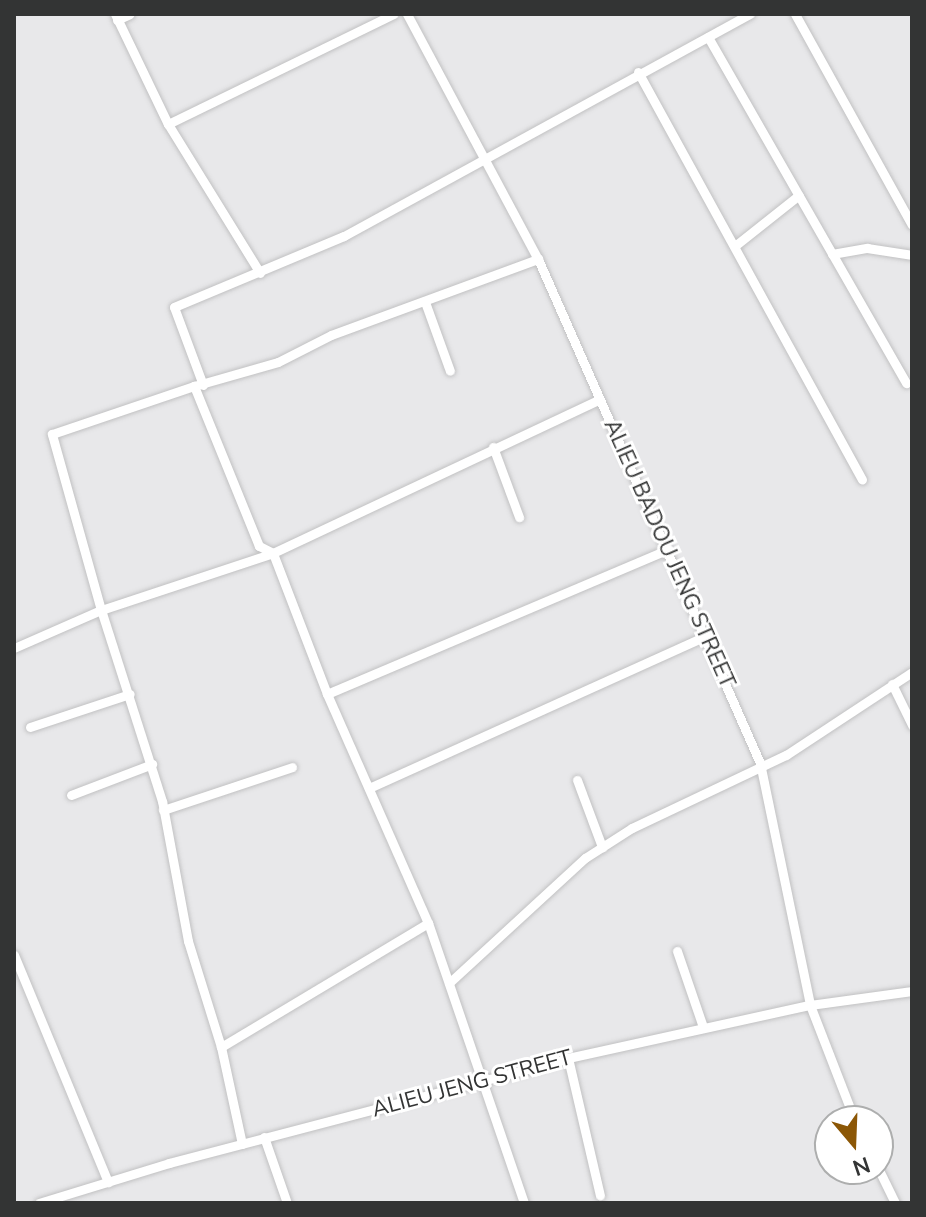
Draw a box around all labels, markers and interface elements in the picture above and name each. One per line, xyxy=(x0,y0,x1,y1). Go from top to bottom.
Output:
street label: ALIEU BADOU JENG STREET xyxy=(598,416,740,692)
street label: ALIEU JENG STREET xyxy=(369,1045,575,1123)
north arrow xyxy=(814,1105,894,1185)
text: N xyxy=(848,1149,874,1183)

